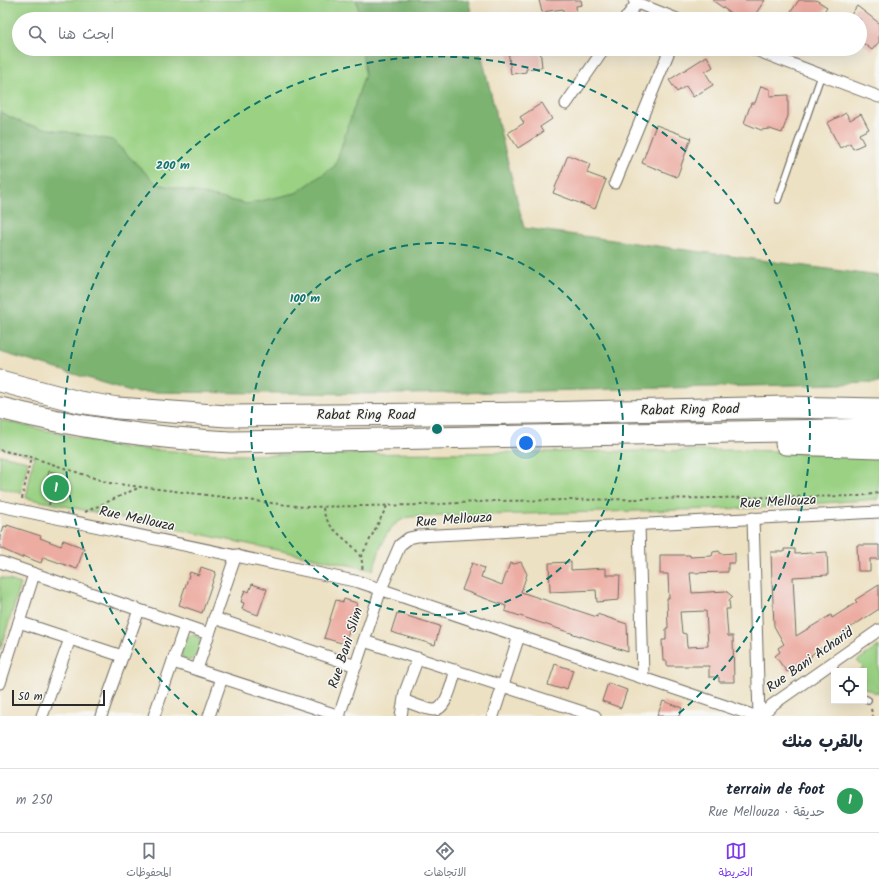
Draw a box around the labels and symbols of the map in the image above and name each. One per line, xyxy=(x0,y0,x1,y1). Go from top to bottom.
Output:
text: 200 m xyxy=(156,156,190,175)
text: 100 m xyxy=(290,289,320,308)
street label: Rabat Ring Road xyxy=(640,398,741,422)
street label: Rabat Ring Road xyxy=(317,404,417,426)
centre of rings xyxy=(430,422,444,436)
your location xyxy=(516,433,536,453)
pin: 1 xyxy=(43,473,69,503)
street label: Rue Mellouza xyxy=(739,489,817,515)
street label: Rue Mellouza xyxy=(97,500,177,538)
street label: Rue Mellouza xyxy=(415,506,493,534)
street label: Rue Bani Slim xyxy=(323,605,369,691)
street label: Rue Bani Acharid xyxy=(762,621,859,698)
scale bar xyxy=(12,688,105,707)

